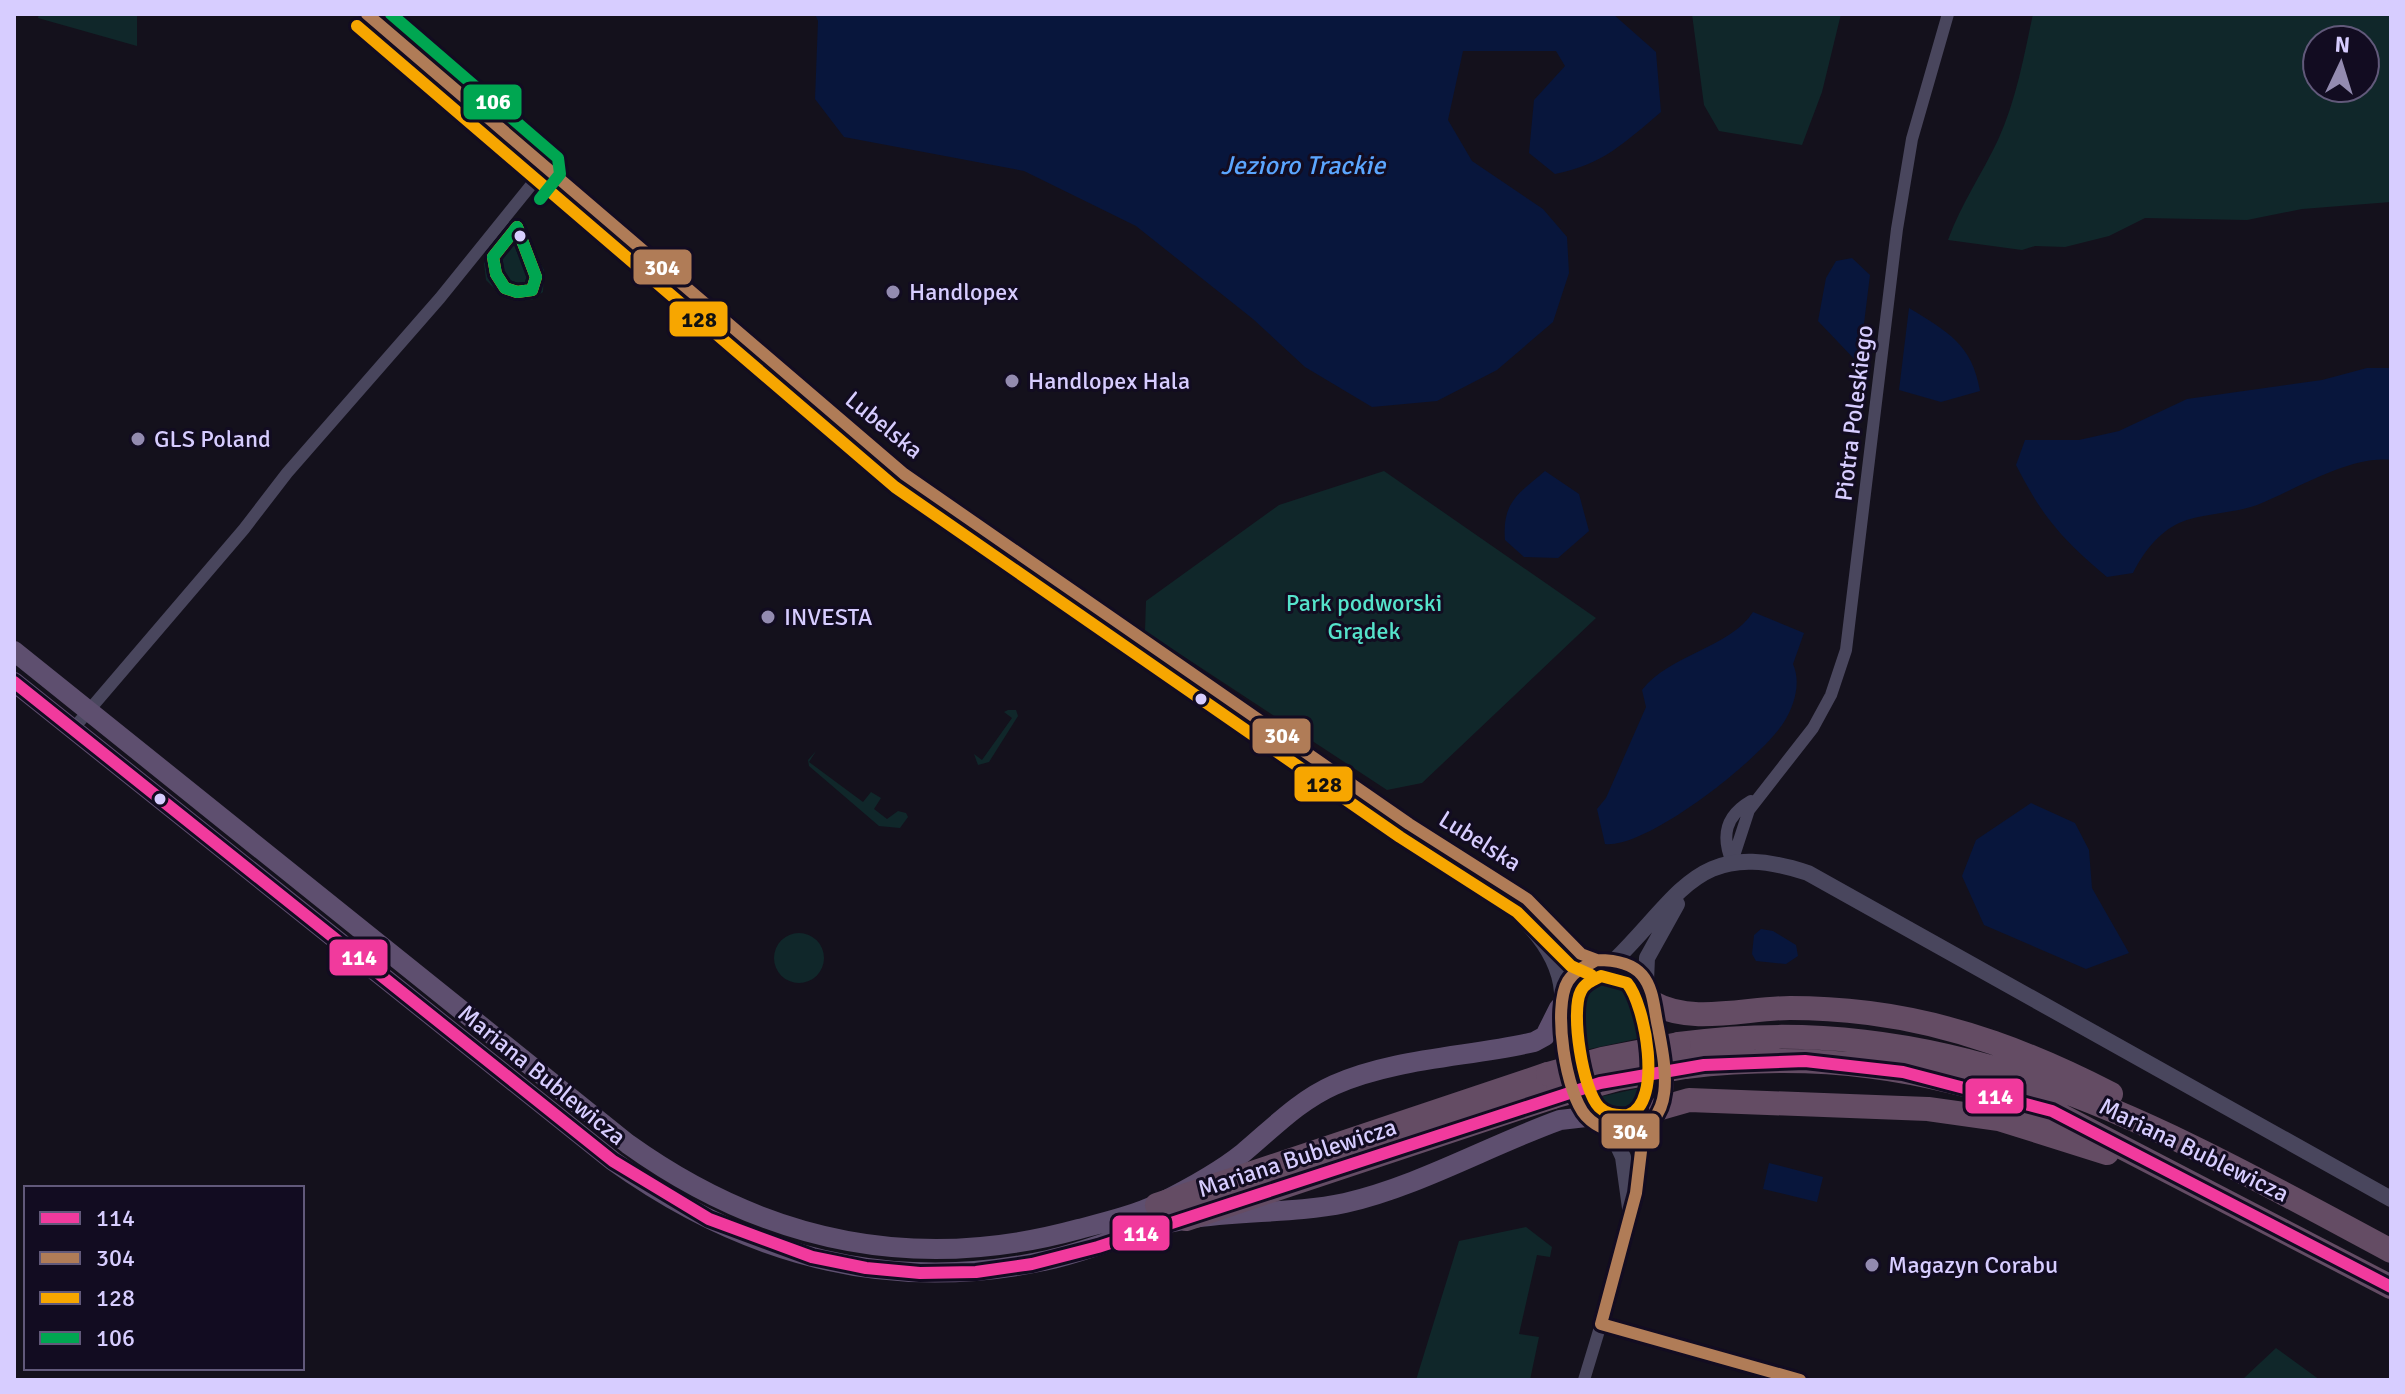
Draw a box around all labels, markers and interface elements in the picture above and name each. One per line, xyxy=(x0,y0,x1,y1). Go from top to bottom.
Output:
north arrow xyxy=(2301,24,2381,104)
text: N xyxy=(2334,31,2351,59)
line badge: 106 xyxy=(462,83,523,121)
text: 106 xyxy=(475,88,511,115)
water label: Jezioro Trackie xyxy=(1221,150,1387,182)
unlabelled marker xyxy=(512,228,528,244)
line badge: 304 xyxy=(632,248,693,286)
text: 304 xyxy=(644,254,680,281)
place label: Handlopex xyxy=(909,277,1018,307)
marker: Handlopex xyxy=(884,283,902,301)
line badge: 128 xyxy=(668,300,729,338)
text: 128 xyxy=(681,306,717,333)
street label: Piotra Poleskiego xyxy=(1828,323,1880,503)
place label: Handlopex Hala xyxy=(1028,366,1190,396)
marker: Handlopex Hala xyxy=(1003,372,1021,390)
street label: Lubelska xyxy=(839,385,929,465)
place label: GLS Poland xyxy=(154,424,271,454)
marker: GLS Poland xyxy=(129,430,147,448)
park label: Park podworski Grądek xyxy=(1286,588,1442,646)
place label: INVESTA xyxy=(784,602,873,632)
marker: INVESTA xyxy=(759,608,777,626)
unlabelled marker xyxy=(1193,691,1209,707)
line badge: 304 xyxy=(1251,717,1312,755)
text: 304 xyxy=(1264,722,1300,749)
line badge: 128 xyxy=(1293,765,1354,803)
text: 128 xyxy=(1306,771,1342,798)
unlabelled marker xyxy=(152,791,168,807)
street label: Lubelska xyxy=(1433,804,1527,878)
line badge: 114 xyxy=(328,938,389,977)
text: 114 xyxy=(341,944,377,971)
street label: Mariana Bublewicza xyxy=(452,998,632,1152)
line badge: 114 xyxy=(1964,1077,2025,1115)
text: 114 xyxy=(1977,1083,2013,1110)
street label: Mariana Bublewicza xyxy=(2094,1091,2294,1209)
street label: Mariana Bublewicza xyxy=(1194,1112,1400,1204)
line badge: 304 xyxy=(1600,1112,1661,1150)
text: 304 xyxy=(1612,1118,1648,1145)
legend xyxy=(24,1186,304,1370)
text: 114 xyxy=(96,1203,135,1233)
line badge: 114 xyxy=(1111,1214,1171,1252)
text: 114 xyxy=(1123,1220,1159,1247)
text: 304 xyxy=(96,1243,135,1273)
place label: Magazyn Corabu xyxy=(1888,1250,2058,1280)
marker: Magazyn Corabu xyxy=(1863,1256,1881,1274)
text: 128 xyxy=(96,1283,135,1313)
text: 106 xyxy=(96,1323,135,1353)

